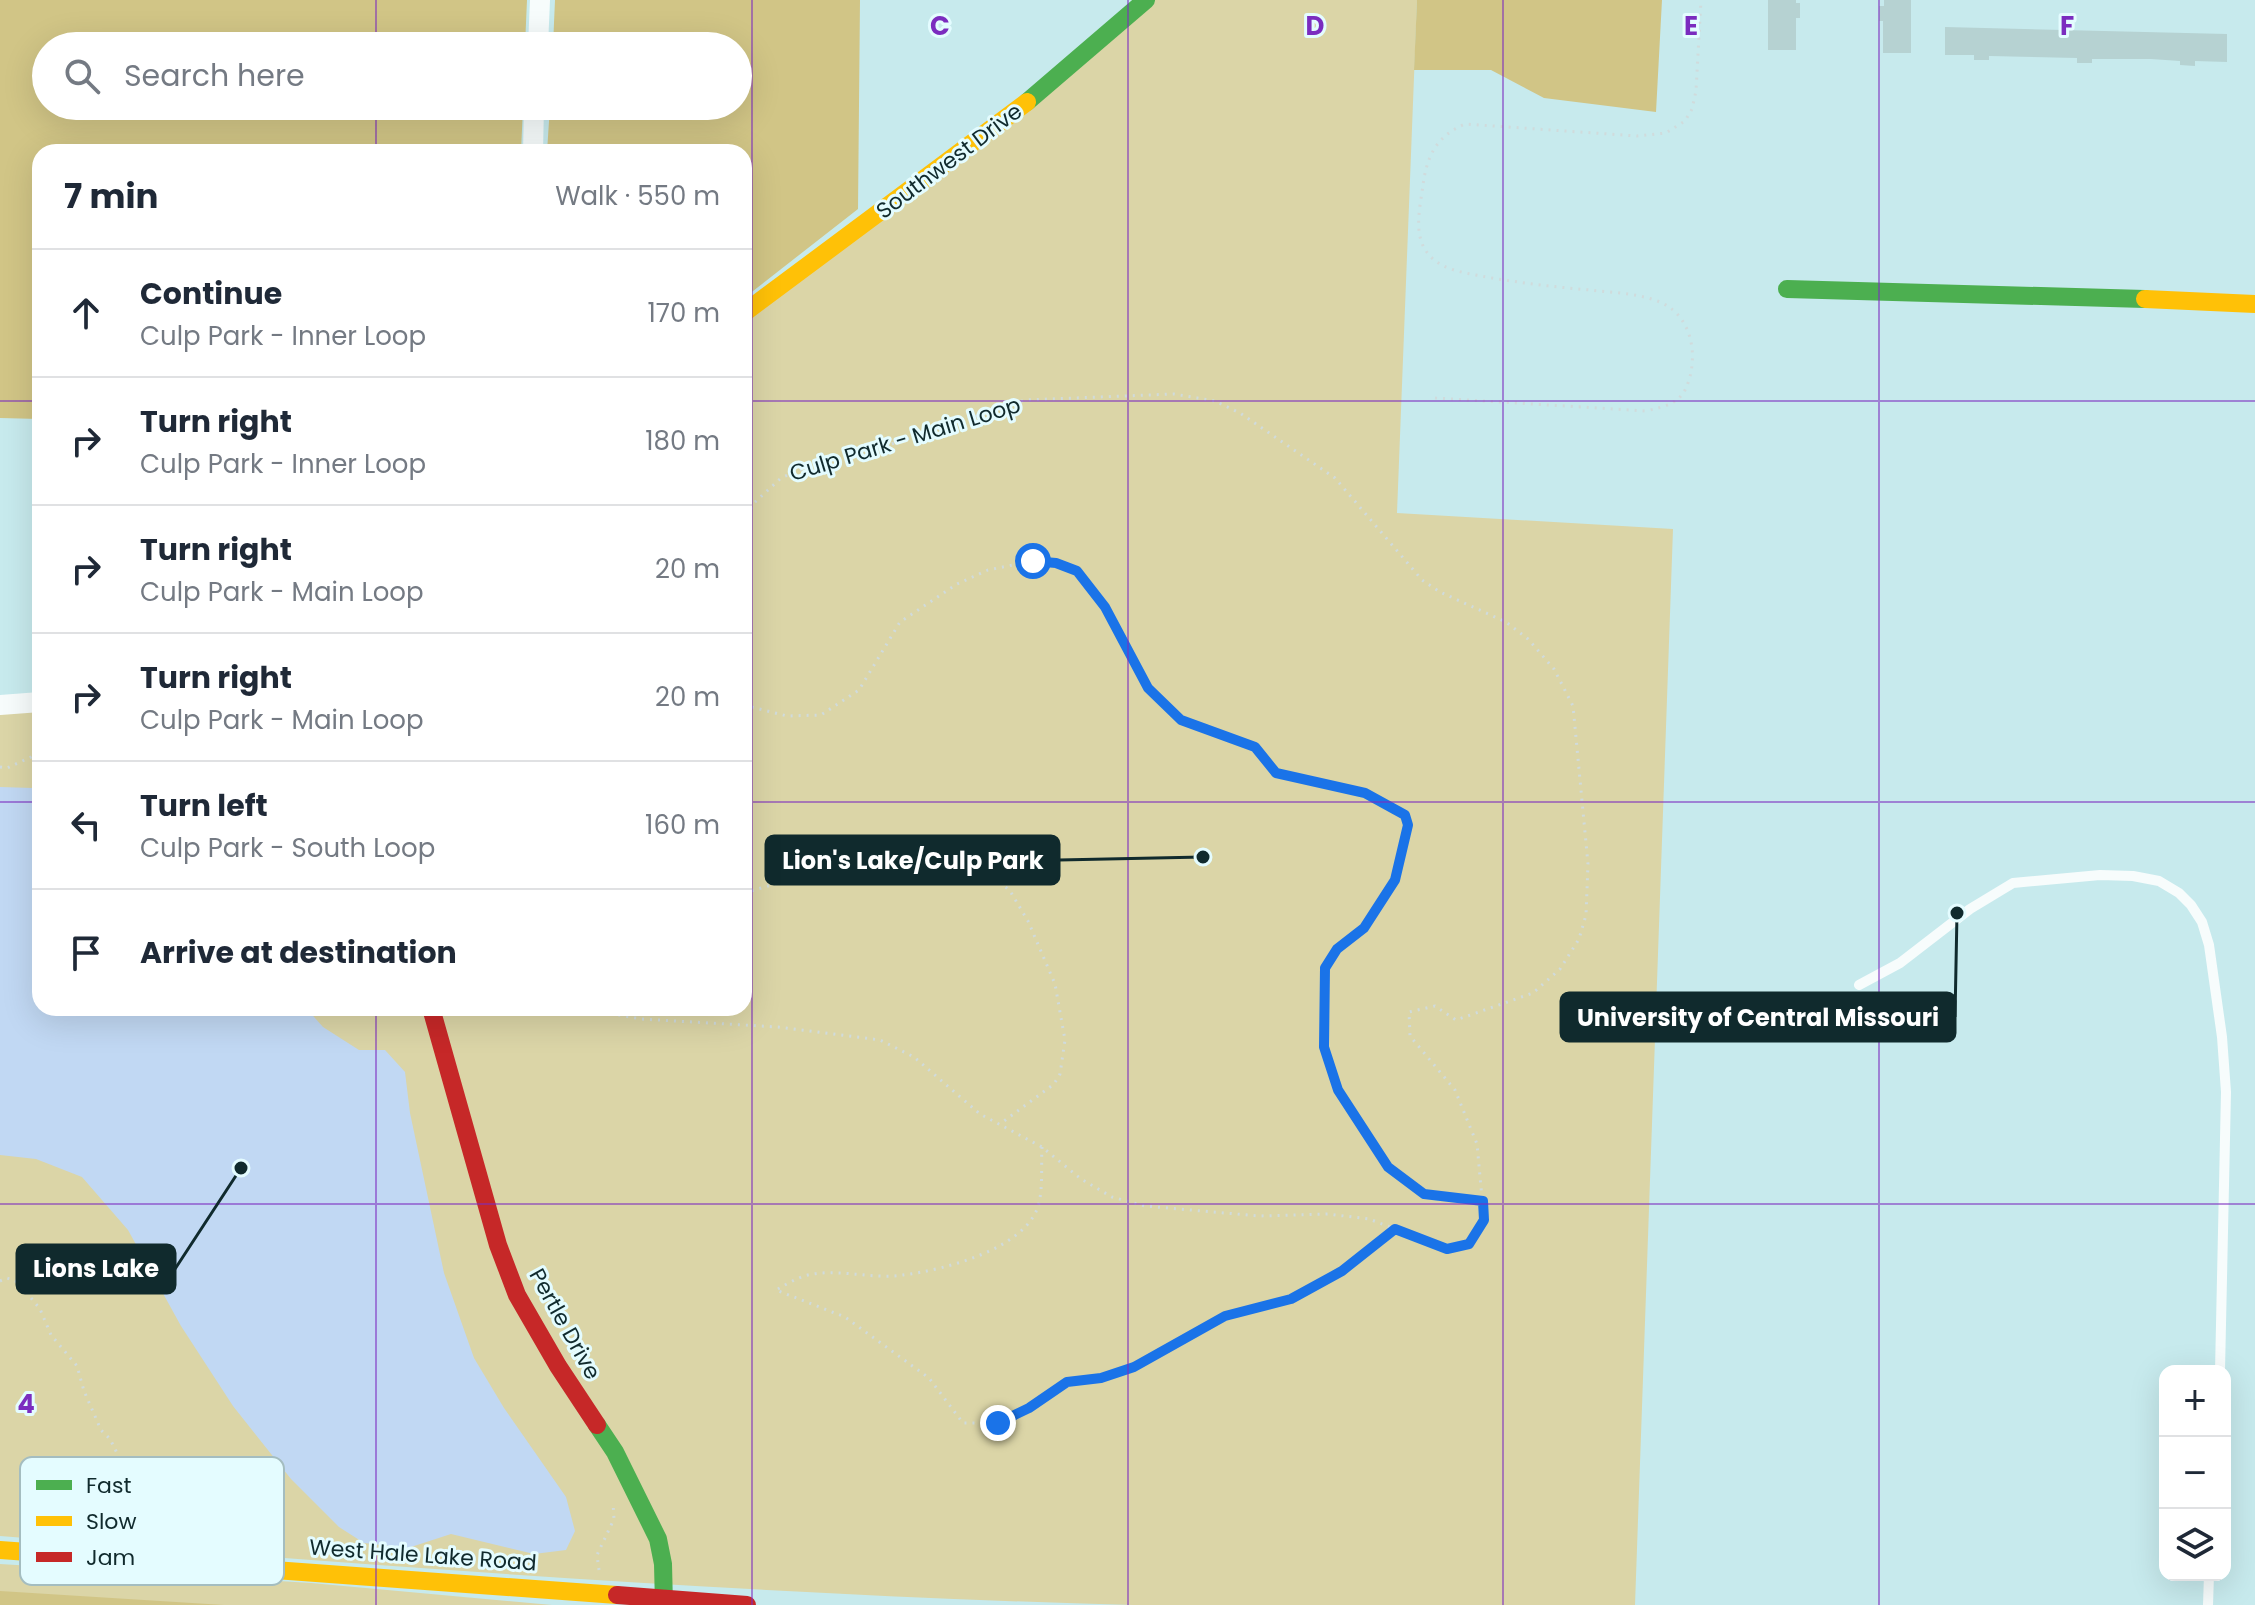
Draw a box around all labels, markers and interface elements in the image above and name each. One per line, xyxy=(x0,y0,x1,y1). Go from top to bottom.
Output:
text: C xyxy=(930,8,950,44)
text: D xyxy=(1306,8,1325,44)
text: E xyxy=(1684,8,1698,44)
text: F xyxy=(2060,8,2074,44)
search box xyxy=(32,32,752,120)
icon: search xyxy=(60,54,104,98)
text: Search here xyxy=(124,54,305,97)
street label: Southwest Drive xyxy=(870,96,1028,226)
text: 7 min xyxy=(64,172,158,220)
text: Walk · 550 m xyxy=(555,178,720,214)
text: Continue xyxy=(140,272,282,315)
icon: ahead xyxy=(64,291,108,335)
text: 170 m xyxy=(647,295,720,331)
text: Culp Park - Inner Loop xyxy=(140,318,426,354)
street label: Culp Park - Main Loop xyxy=(786,389,1024,489)
text: Turn right xyxy=(140,400,292,443)
icon: right xyxy=(64,419,108,463)
text: 180 m xyxy=(645,423,720,459)
text: Culp Park - Inner Loop xyxy=(140,446,426,482)
text: Turn right xyxy=(140,528,292,571)
route start xyxy=(1015,543,1051,579)
icon: right xyxy=(64,547,108,591)
text: 20 m xyxy=(655,551,720,587)
text: Culp Park - Main Loop xyxy=(140,574,424,610)
text: Turn right xyxy=(140,656,292,699)
icon: right xyxy=(64,675,108,719)
text: 20 m xyxy=(655,679,720,715)
text: Culp Park - Main Loop xyxy=(140,702,424,738)
text: Turn left xyxy=(140,784,268,827)
icon: left xyxy=(64,803,108,847)
text: 160 m xyxy=(645,807,720,843)
text: Culp Park - South Loop xyxy=(140,830,435,866)
callout: Lion's Lake/Culp Park xyxy=(766,836,1059,884)
text: Lion's Lake/Culp Park xyxy=(782,844,1044,877)
icon: arrive xyxy=(64,931,108,975)
text: Arrive at destination xyxy=(140,931,457,974)
callout: University of Central Missouri xyxy=(1561,993,1955,1041)
text: University of Central Missouri xyxy=(1577,1001,1939,1034)
callout: Lions Lake xyxy=(17,1245,175,1293)
text: Lions Lake xyxy=(33,1252,159,1285)
street label: Pertle Drive xyxy=(522,1263,608,1385)
map controls xyxy=(2159,1365,2231,1581)
button: + xyxy=(2159,1365,2231,1437)
text: 4 xyxy=(17,1386,35,1422)
route end xyxy=(980,1405,1016,1441)
button: − xyxy=(2159,1437,2231,1509)
legend xyxy=(20,1457,284,1585)
text: Fast xyxy=(86,1470,131,1501)
text: Slow xyxy=(86,1506,136,1537)
button: layers xyxy=(2159,1509,2231,1581)
street label: West Hale Lake Road xyxy=(308,1532,538,1578)
text: Jam xyxy=(86,1542,135,1573)

